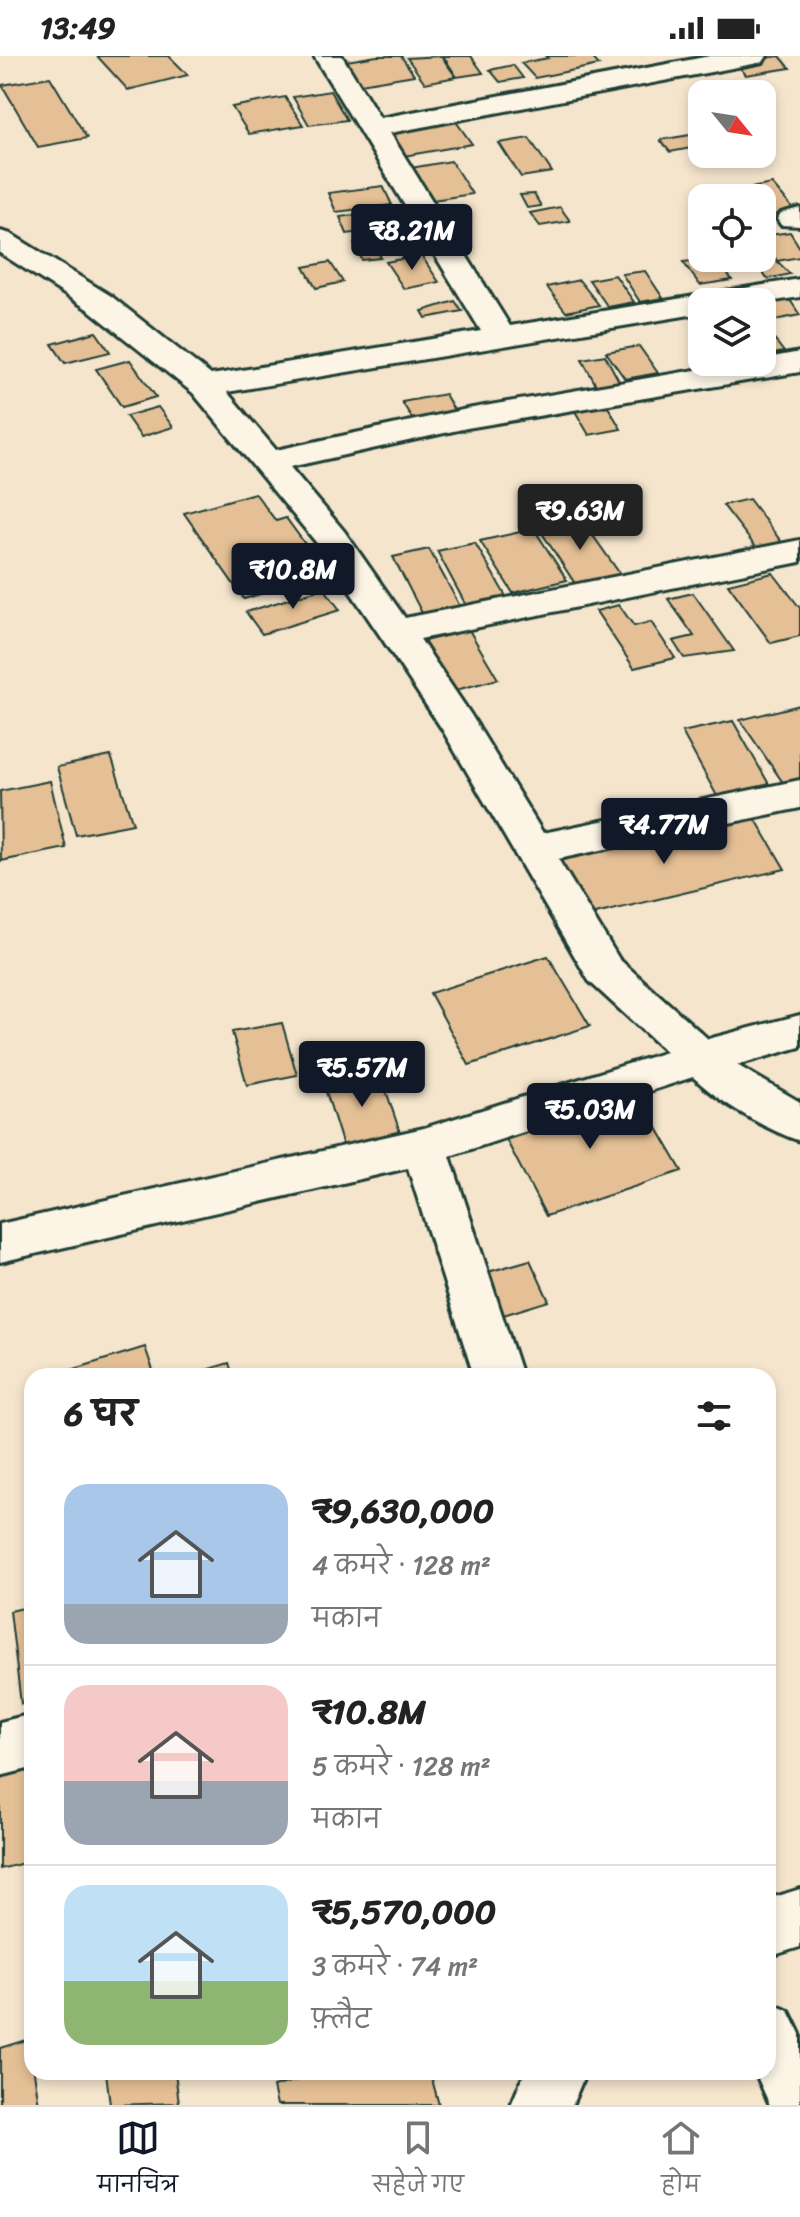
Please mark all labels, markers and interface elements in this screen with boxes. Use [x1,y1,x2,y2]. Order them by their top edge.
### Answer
text: 13:49 [40,1,116,55]
north arrow [688,80,776,168]
map controls [688,80,776,376]
button: locate [688,184,776,272]
pin: ₹8.21M [347,204,477,272]
text: ₹8.21M [369,207,455,253]
button: layers [688,288,776,376]
pin: ₹9.63M [515,484,645,552]
text: ₹9.63M [536,487,624,533]
pin: ₹10.8M [228,543,358,611]
text: ₹10.8M [250,546,336,592]
pin: ₹4.77M [599,798,729,866]
text: ₹4.77M [619,801,709,847]
pin: ₹5.57M [297,1041,427,1109]
text: ₹5.57M [317,1044,407,1090]
pin: ₹5.03M [525,1083,655,1151]
text: ₹5.03M [545,1086,635,1132]
text: 6 घर [64,1384,137,1444]
icon: filters [692,1394,736,1438]
text: ₹9,630,000 [312,1481,494,1541]
icon: home [128,1516,224,1612]
text: 4 कमरे · 128 m² [312,1542,491,1588]
text: मकान [312,1595,381,1641]
text: ₹10.8M [312,1682,426,1742]
icon: home [128,1717,224,1813]
text: 5 कमरे · 128 m² [312,1743,491,1789]
text: मकान [312,1796,381,1842]
text: ₹5,570,000 [312,1882,496,1942]
icon: home [128,1917,224,2013]
text: 3 कमरे · 74 m² [312,1943,478,1989]
text: फ़्लैट [312,1996,371,2042]
tab: मानचित्र [97,2116,178,2209]
tab: सहेजे गए [373,2116,464,2209]
tab: होम [659,2116,703,2209]

